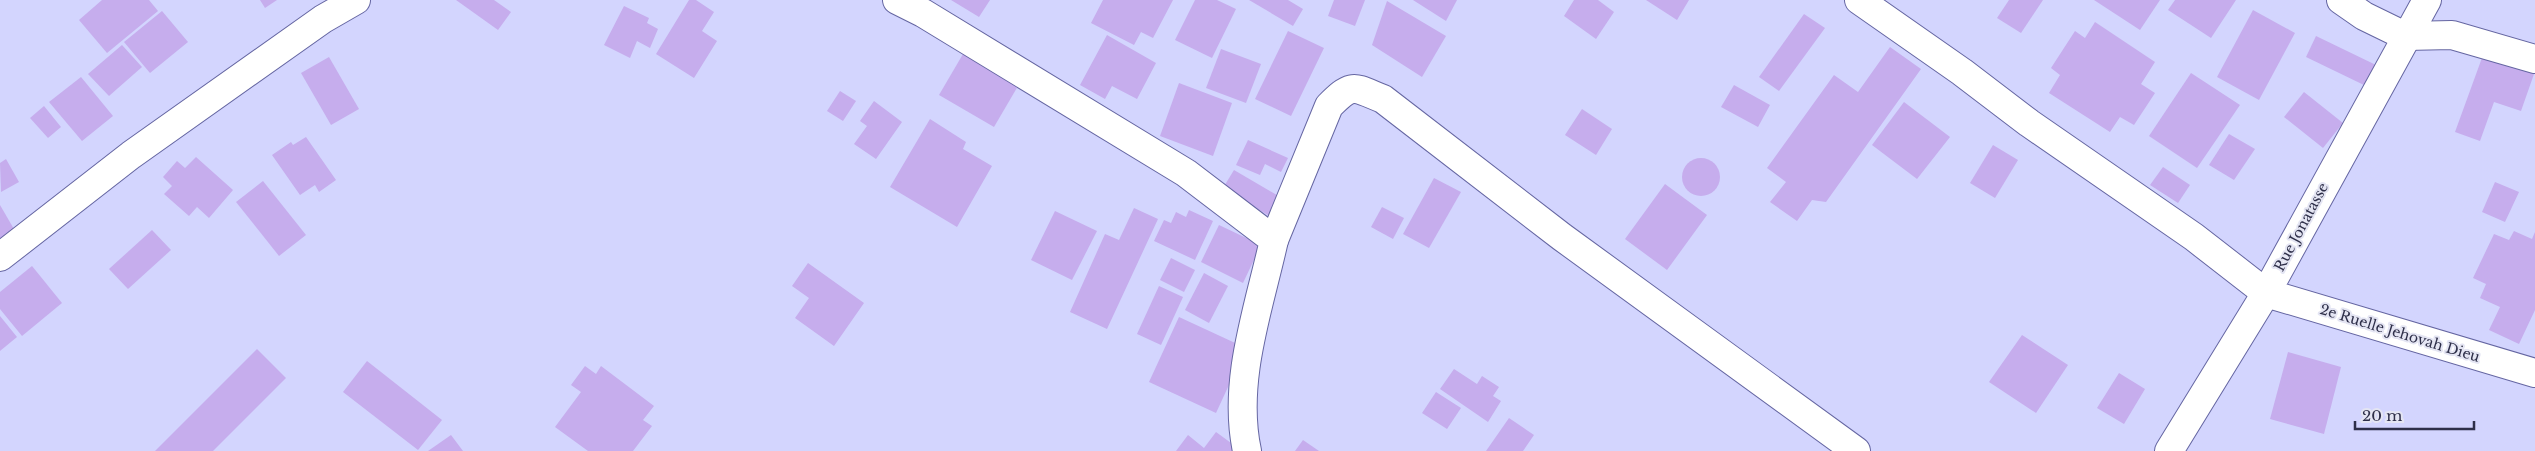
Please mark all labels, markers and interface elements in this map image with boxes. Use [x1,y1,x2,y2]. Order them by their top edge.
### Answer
street label: Rue Jonatasse [2270,180,2332,274]
street label: 2e Ruelle Jehovah Dieu [2318,300,2483,366]
scale bar [2355,398,2474,430]
text: 20 m [2362,406,2402,425]

